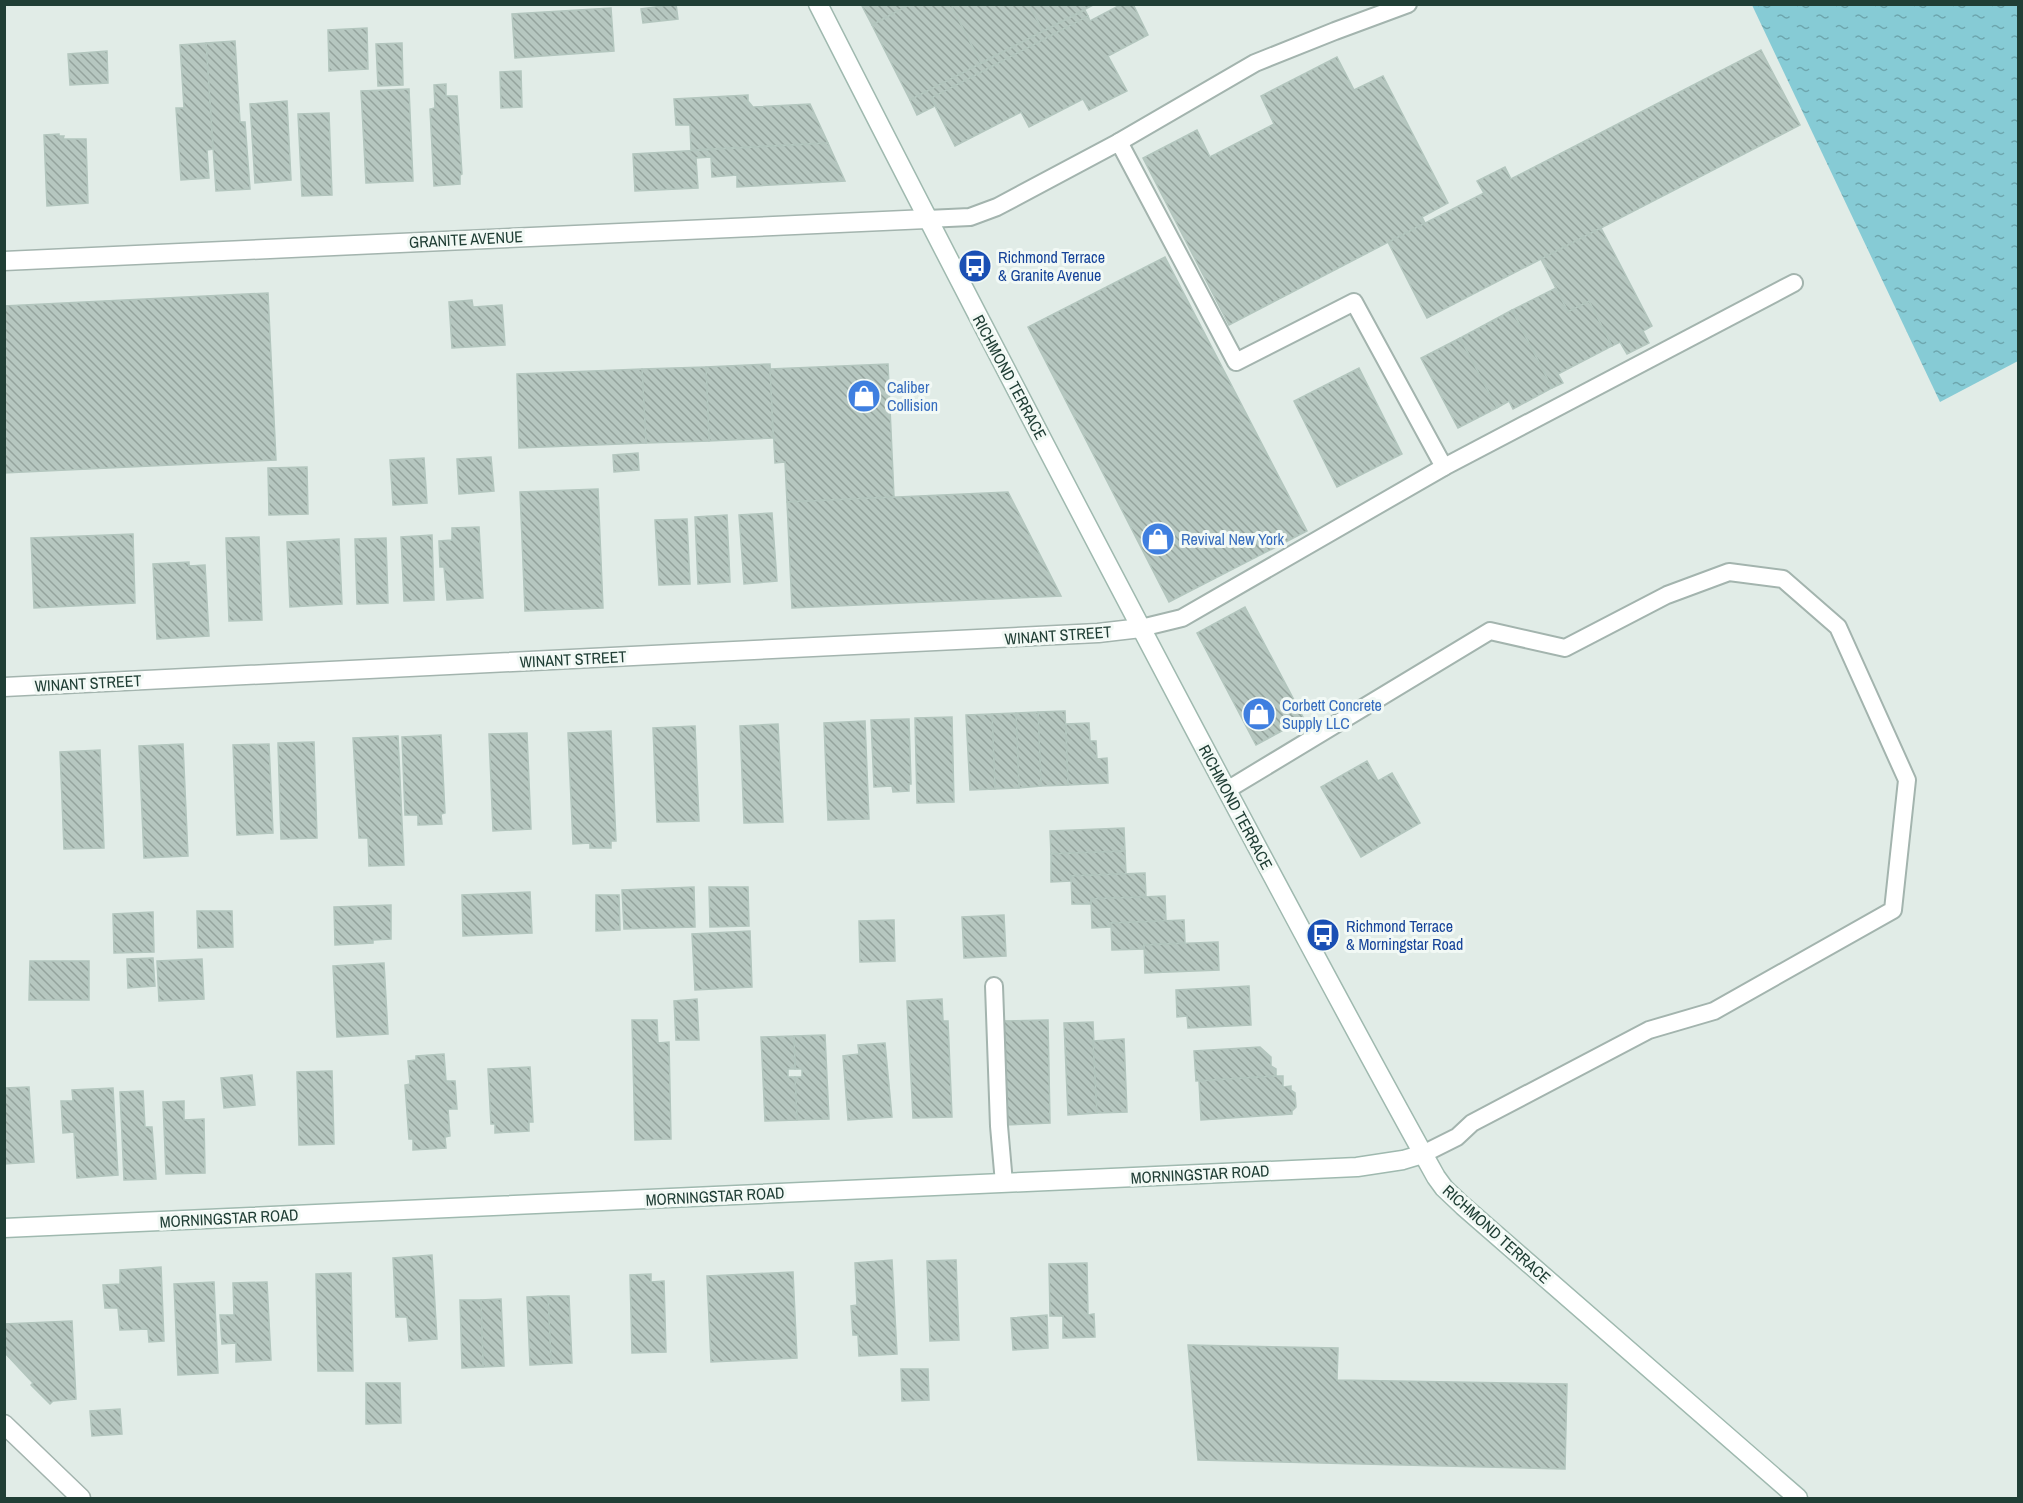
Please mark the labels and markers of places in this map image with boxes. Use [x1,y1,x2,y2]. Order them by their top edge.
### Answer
place label: Richmond Terrace & Granite Avenue [998,246,1105,286]
bus stop icon: Richmond Terrace & Granite Avenue [957,248,993,284]
place label: Caliber Collision [887,376,938,416]
shop icon: Caliber Collision [846,378,882,414]
shop icon: Revival New York [1140,521,1176,557]
place label: Revival New York [1181,528,1284,550]
place label: Corbett Concrete Supply LLC [1282,694,1382,734]
shop icon: Corbett Concrete Supply LLC [1241,696,1277,732]
place label: Richmond Terrace & Morningstar Road [1346,915,1463,955]
bus stop icon: Richmond Terrace & Morningstar Road [1305,917,1341,953]

